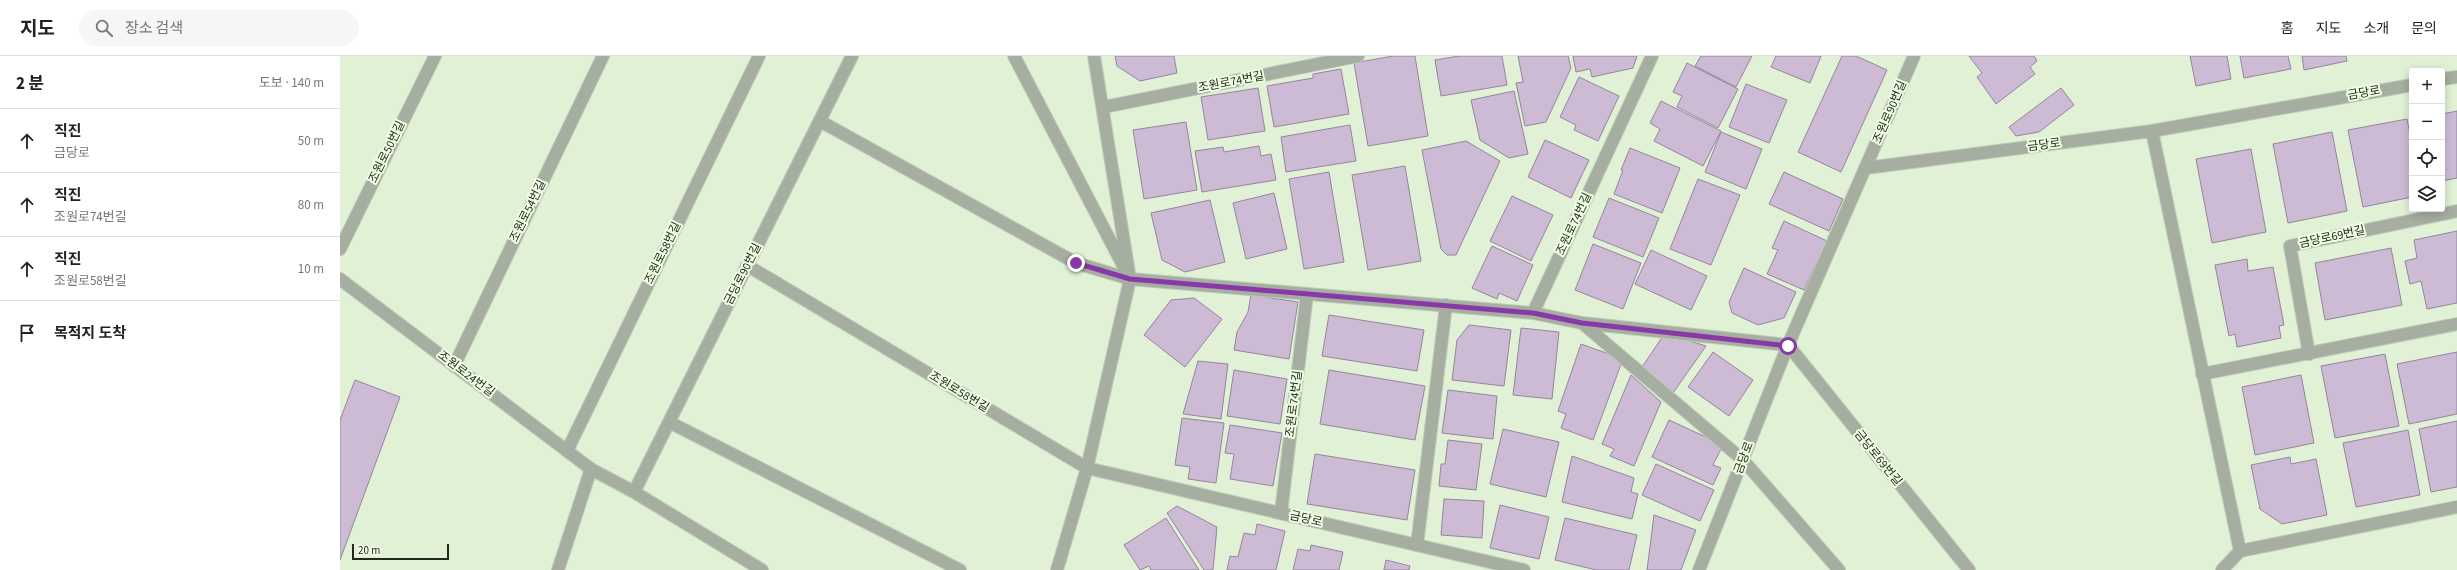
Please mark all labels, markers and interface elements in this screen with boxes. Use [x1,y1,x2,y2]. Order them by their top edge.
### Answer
search box [79,10,359,46]
text: 지도 [20,16,55,43]
icon: search [93,17,115,39]
text: 장소 검색 [125,18,183,39]
text: 홈 [2281,19,2294,39]
text: 지도 [2316,19,2341,39]
text: 소개 [2363,19,2389,39]
text: 문의 [2411,19,2437,39]
street label: 조원로74번길 [1196,67,1266,97]
map controls [2409,68,2445,212]
button: + [2409,68,2445,104]
text: 2 분 [16,72,44,96]
text: 도보 · 140 m [259,74,324,92]
street label: 조원로90번길 [1869,78,1911,146]
street label: 금당로 [2346,82,2382,104]
button: − [2409,104,2445,140]
street label: 조원로50번길 [365,118,409,186]
text: 직진 [54,121,82,142]
icon: ahead [16,130,38,152]
text: 50 m [298,132,324,150]
street label: 금당로 [2027,135,2061,155]
button: locate [2409,140,2445,176]
text: 금당로 [54,144,90,162]
button: layers [2409,176,2445,212]
street label: 조원로54번길 [506,177,550,245]
text: 직진 [54,185,82,206]
street label: 조원로74번길 [1552,190,1596,258]
icon: ahead [16,194,38,216]
text: 80 m [298,196,324,214]
text: 조원로74번길 [54,208,127,226]
street label: 조원로58번길 [641,219,685,287]
street label: 금당로69번길 [2297,222,2367,252]
street label: 금당로90번길 [720,240,766,308]
text: 직진 [54,249,82,270]
route end [1067,254,1085,272]
icon: ahead [16,258,38,280]
text: 10 m [298,260,324,278]
text: 조원로58번길 [54,272,127,290]
icon: arrive [16,322,38,344]
text: 목적지 도착 [54,323,126,344]
route start [1779,337,1797,355]
street label: 조원로24번길 [434,347,498,401]
street label: 조원로58번길 [926,367,992,417]
street label: 조원로74번길 [1281,370,1307,438]
street label: 금당로69번길 [1850,427,1906,489]
street label: 금당로 [1730,439,1758,477]
street label: 금당로 [1288,507,1324,531]
scale bar [352,542,449,561]
text: 20 m [358,543,380,558]

